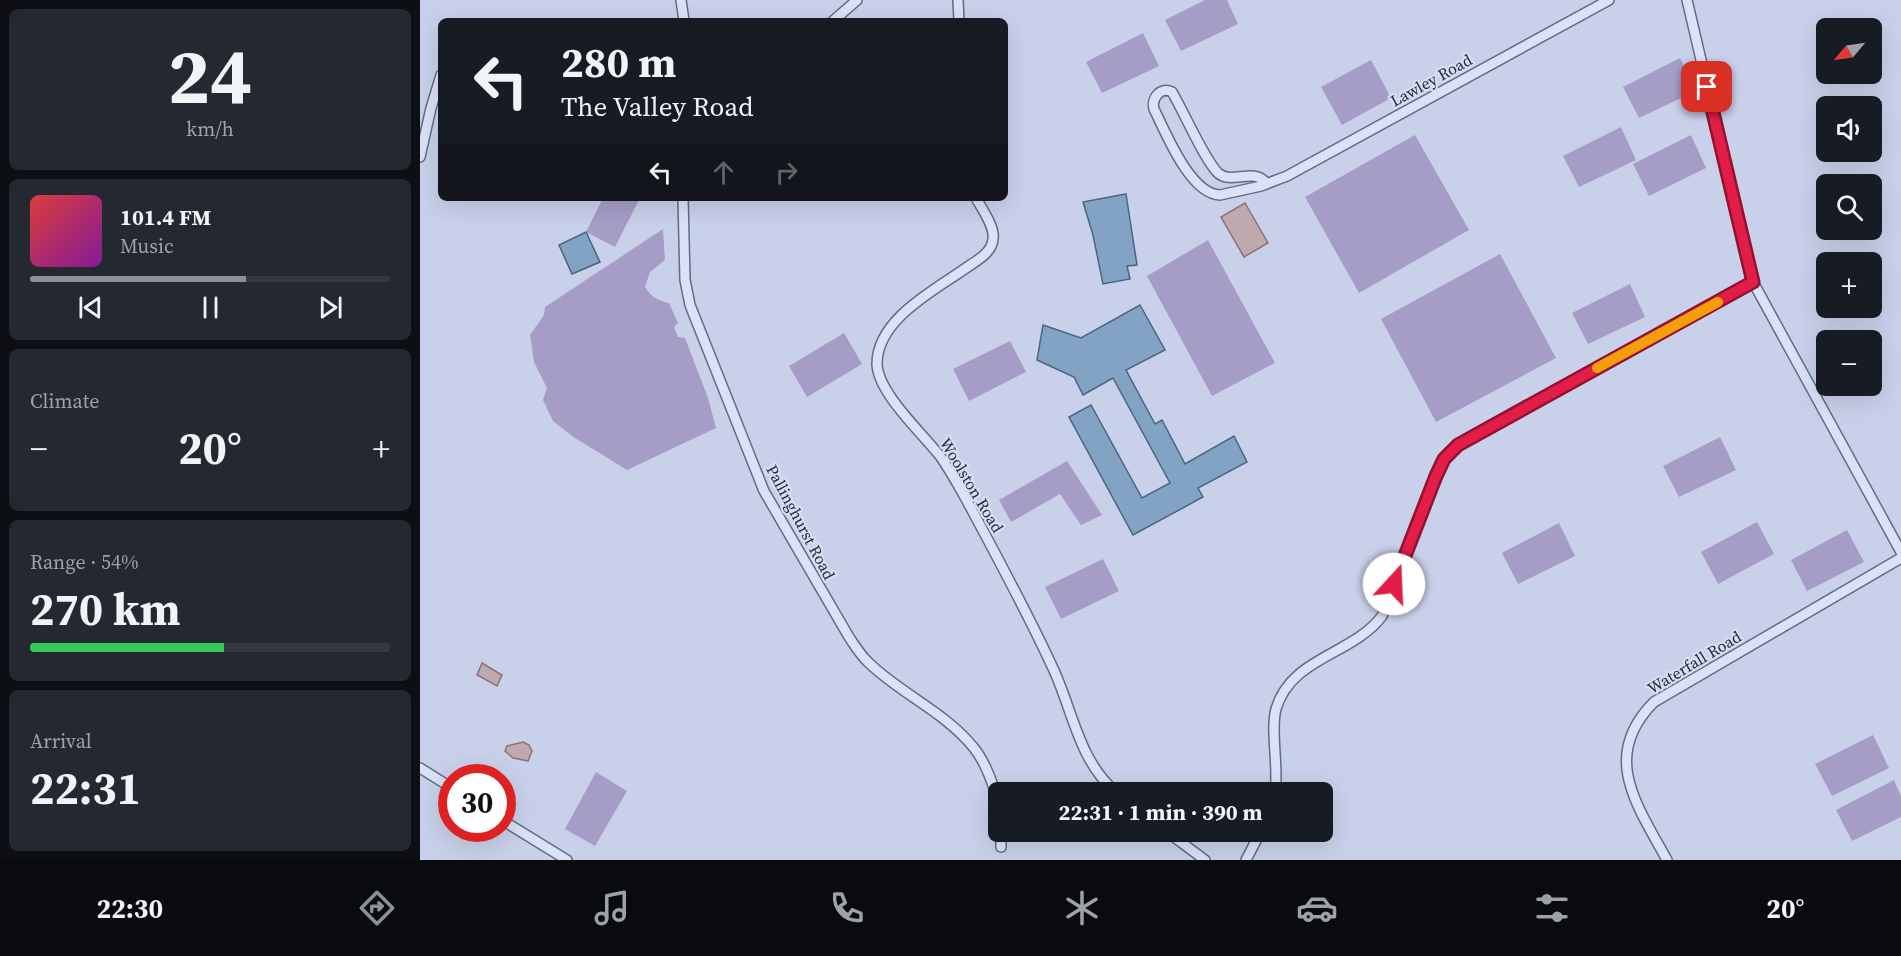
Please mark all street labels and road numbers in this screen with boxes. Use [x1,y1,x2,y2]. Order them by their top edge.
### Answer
street label: Lawley Road [1386,49,1476,111]
street label: Woolston Road [935,433,1009,537]
street label: Pallinghurst Road [761,461,841,583]
street label: Waterfall Road [1643,625,1745,699]

